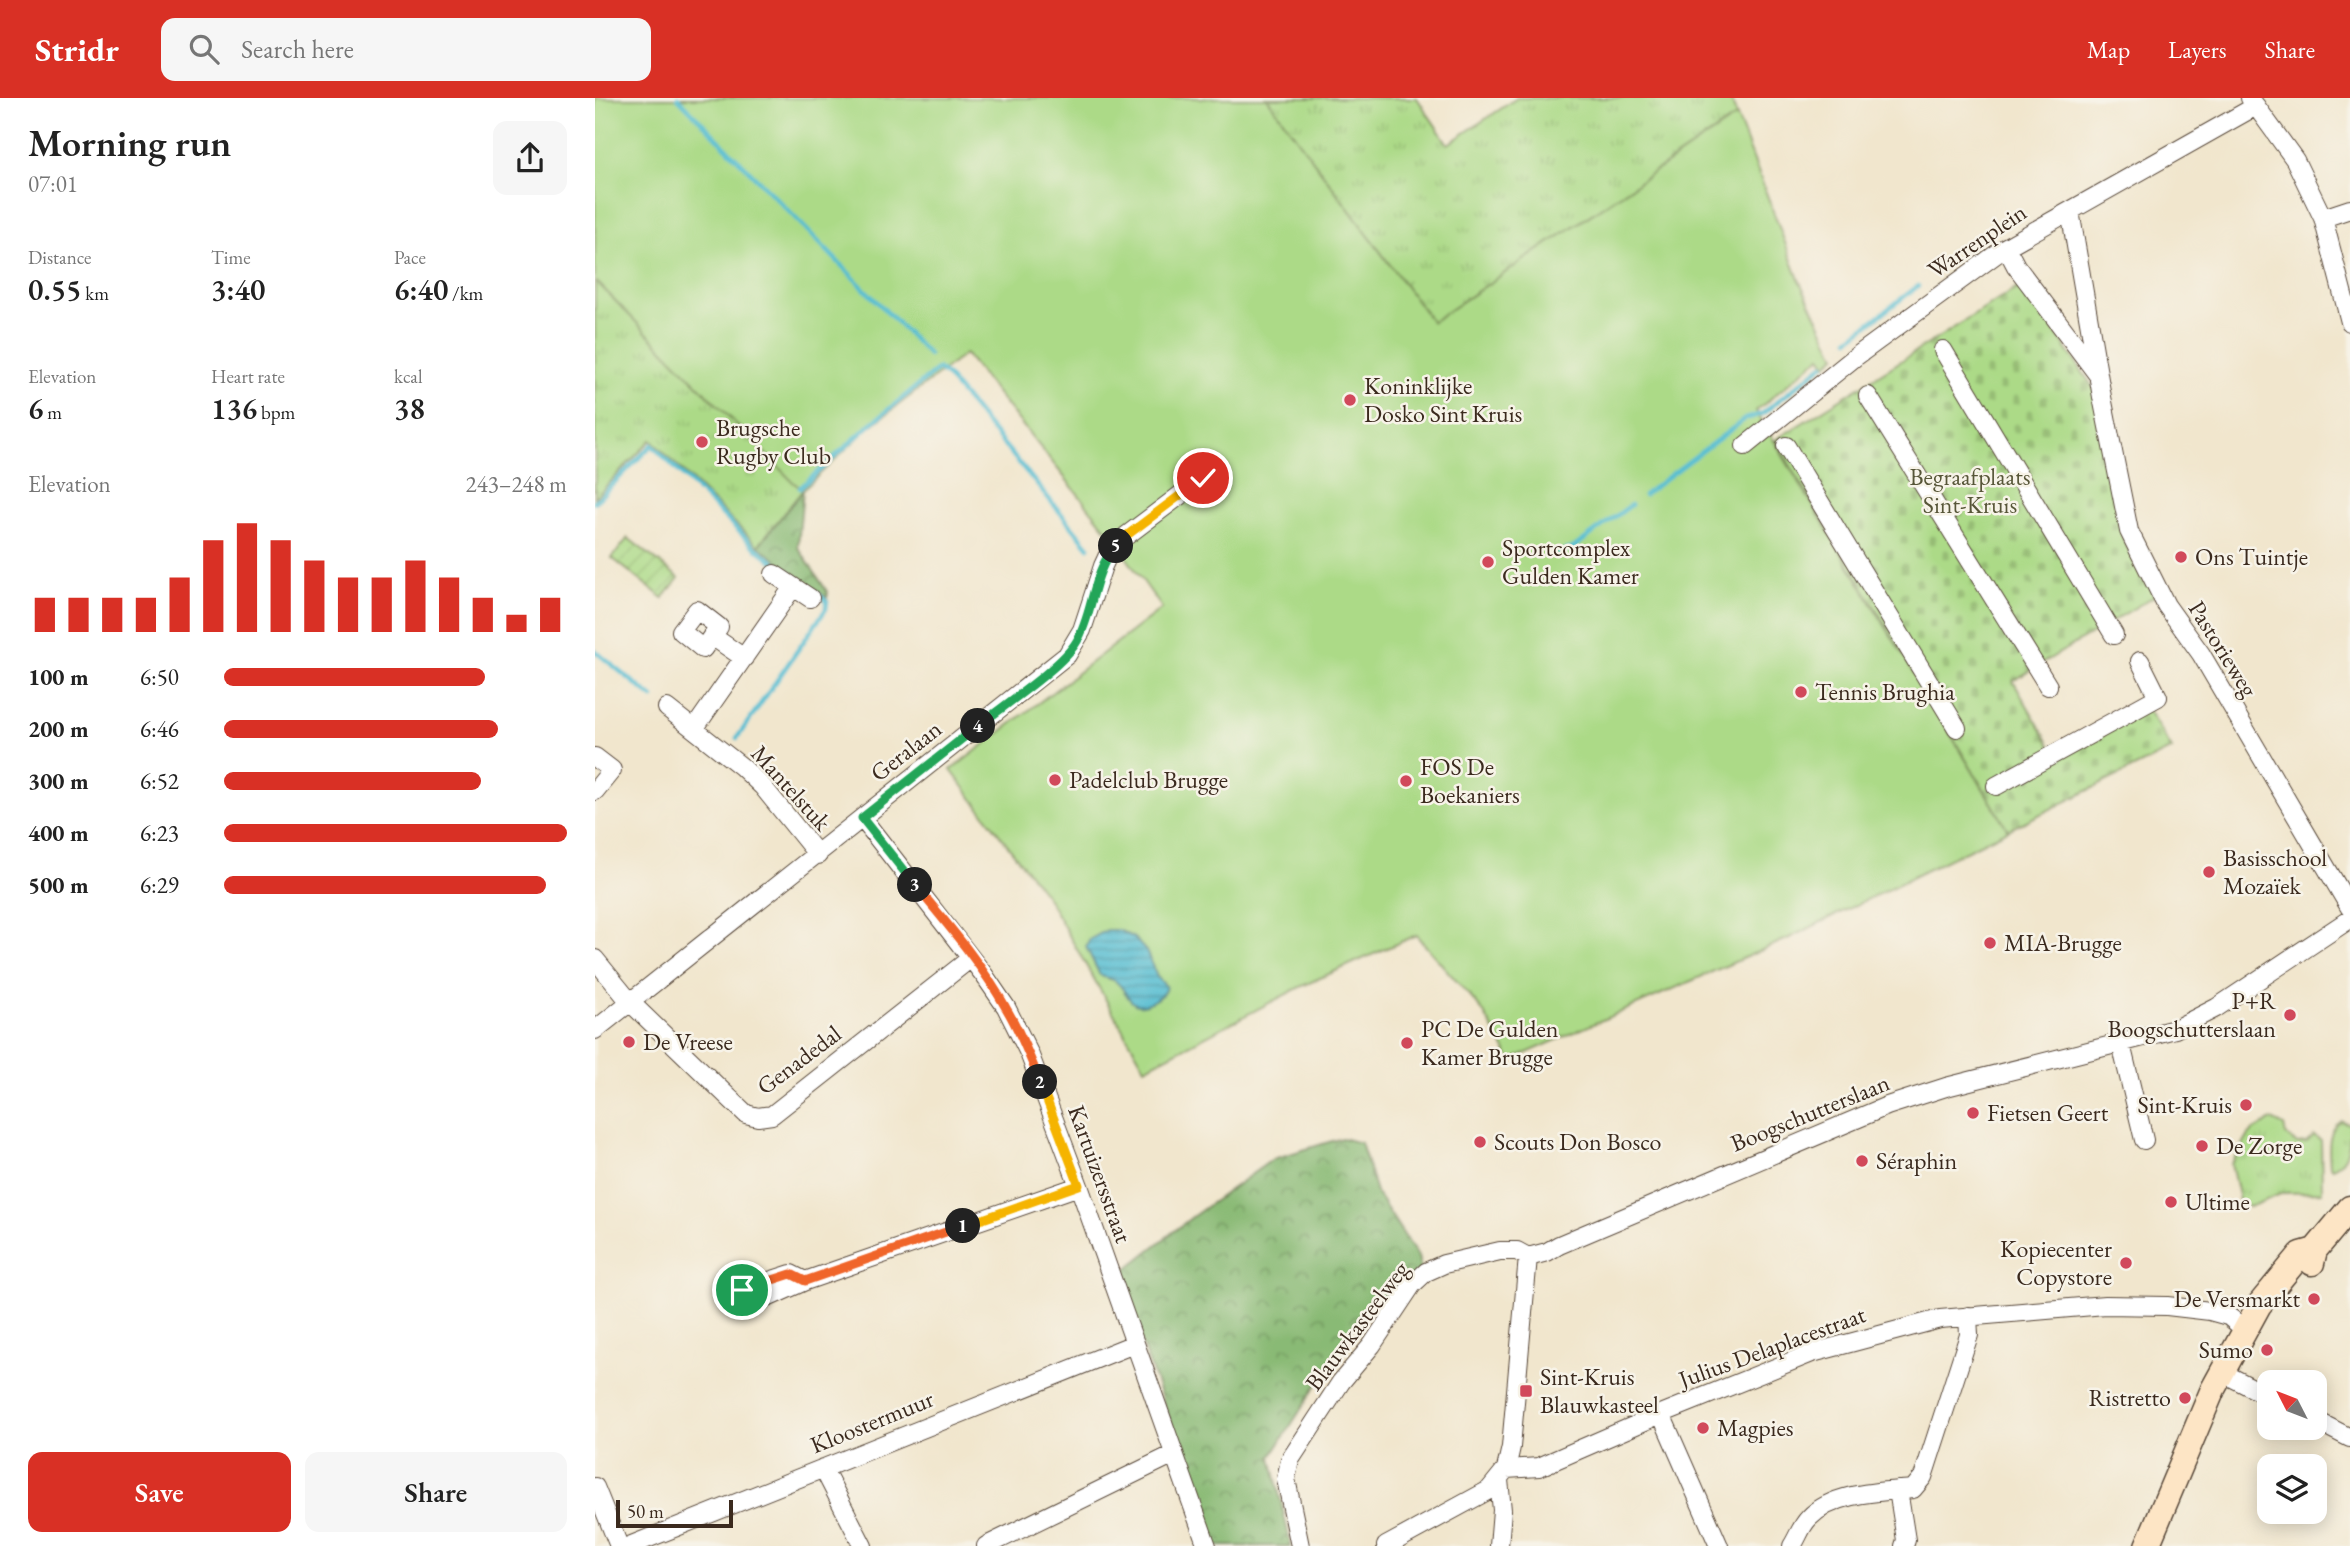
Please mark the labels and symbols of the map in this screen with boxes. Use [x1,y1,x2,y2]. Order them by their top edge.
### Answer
street label: Warrenplein [1921,196,2032,285]
place label: Koninklijke Dosko Sint Kruis [1364,370,1522,429]
marker: Koninklijke Dosko Sint Kruis [1342,392,1358,408]
place label: Brugsche Rugby Club [716,412,831,471]
marker: Brugsche Rugby Club [694,434,710,450]
pin [1173,448,1233,508]
park label: Begraafplaats Sint-Kruis [1910,461,2030,520]
pin: 5 [1099,528,1133,564]
place label: Sportcomplex Gulden Kamer [1502,532,1639,591]
place label: Ons Tuintje [2195,541,2308,572]
marker: Ons Tuintje [2173,549,2189,565]
marker: Sportcomplex Gulden Kamer [1480,554,1496,570]
street label: Pastorieweg [2182,595,2265,703]
place label: Tennis Brughia [1815,676,1955,707]
marker: Tennis Brughia [1793,684,1809,700]
pin: 4 [961,708,995,744]
street label: Geralaan [864,713,948,788]
street label: Mantelstuk [745,738,839,838]
place label: FOS De Boekaniers [1420,751,1520,810]
place label: Padelclub Brugge [1069,764,1228,795]
marker: Padelclub Brugge [1047,772,1063,788]
marker: FOS De Boekaniers [1398,773,1414,789]
place label: Basisschool Mozaïek [2223,842,2327,901]
marker: Basisschool Mozaïek [2201,864,2217,880]
pin: 3 [897,868,933,902]
place label: MIA-Brugge [2004,927,2122,958]
marker: MIA-Brugge [1982,935,1998,951]
place label: P+R Boogschutterslaan [2107,985,2277,1044]
marker: P+R Boogschutterslaan [2282,1007,2298,1023]
place label: PC De Gulden Kamer Brugge [1421,1013,1559,1072]
street label: Genadedal [750,1018,847,1101]
place label: De Vreese [643,1026,733,1057]
marker: De Vreese [621,1034,637,1050]
marker: PC De Gulden Kamer Brugge [1399,1035,1415,1051]
pin: 2 [1023,1065,1057,1100]
street label: Boogschutterslaan [1726,1066,1894,1158]
place label: Sint-Kruis [2138,1089,2232,1120]
place label: Fietsen Geert [1987,1097,2109,1128]
marker: Sint-Kruis [2238,1097,2254,1113]
street label: Kartuizersstraat [1061,1101,1140,1247]
marker: Fietsen Geert [1965,1105,1981,1121]
place label: Scouts Don Bosco [1494,1126,1662,1157]
place label: De Zorge [2216,1130,2302,1161]
marker: Scouts Don Bosco [1472,1134,1488,1150]
marker: De Zorge [2194,1138,2210,1154]
place label: Séraphin [1876,1145,1957,1176]
marker: Séraphin [1854,1153,1870,1169]
place label: Ultime [2185,1186,2250,1217]
marker: Ultime [2163,1194,2179,1210]
pin: 1 [945,1208,981,1244]
place label: Kopiecenter Copystore [2000,1233,2112,1292]
street label: Blauwkasteelweg [1298,1254,1416,1397]
marker: Kopiecenter Copystore [2118,1255,2134,1271]
pin [712,1260,772,1320]
place label: De Versmarkt [2174,1283,2300,1314]
marker: De Versmarkt [2306,1291,2322,1307]
street label: Julius Delaplacestraat [1672,1298,1870,1395]
place label: Sumo [2199,1334,2253,1365]
marker: Sumo [2259,1342,2275,1358]
place label: Sint-Kruis Blauwkasteel [1540,1361,1659,1420]
north arrow [2257,1370,2327,1440]
place label: Ristretto [2088,1382,2171,1413]
street label: Kloostermuur [806,1383,938,1460]
marker: Sint-Kruis Blauwkasteel [1518,1383,1534,1399]
marker: Ristretto [2177,1390,2193,1406]
place label: Magpies [1717,1412,1794,1443]
marker: Magpies [1695,1420,1711,1436]
scale bar [616,1497,733,1529]

